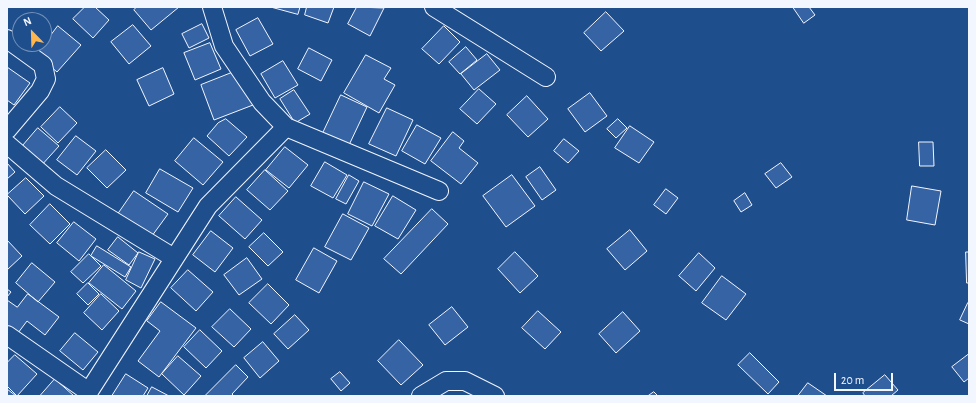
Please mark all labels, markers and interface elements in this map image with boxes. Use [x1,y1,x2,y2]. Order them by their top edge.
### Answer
north arrow [12,12,52,52]
text: N [22,15,33,28]
scale bar [836,365,895,391]
text: 20 m [841,374,864,386]

